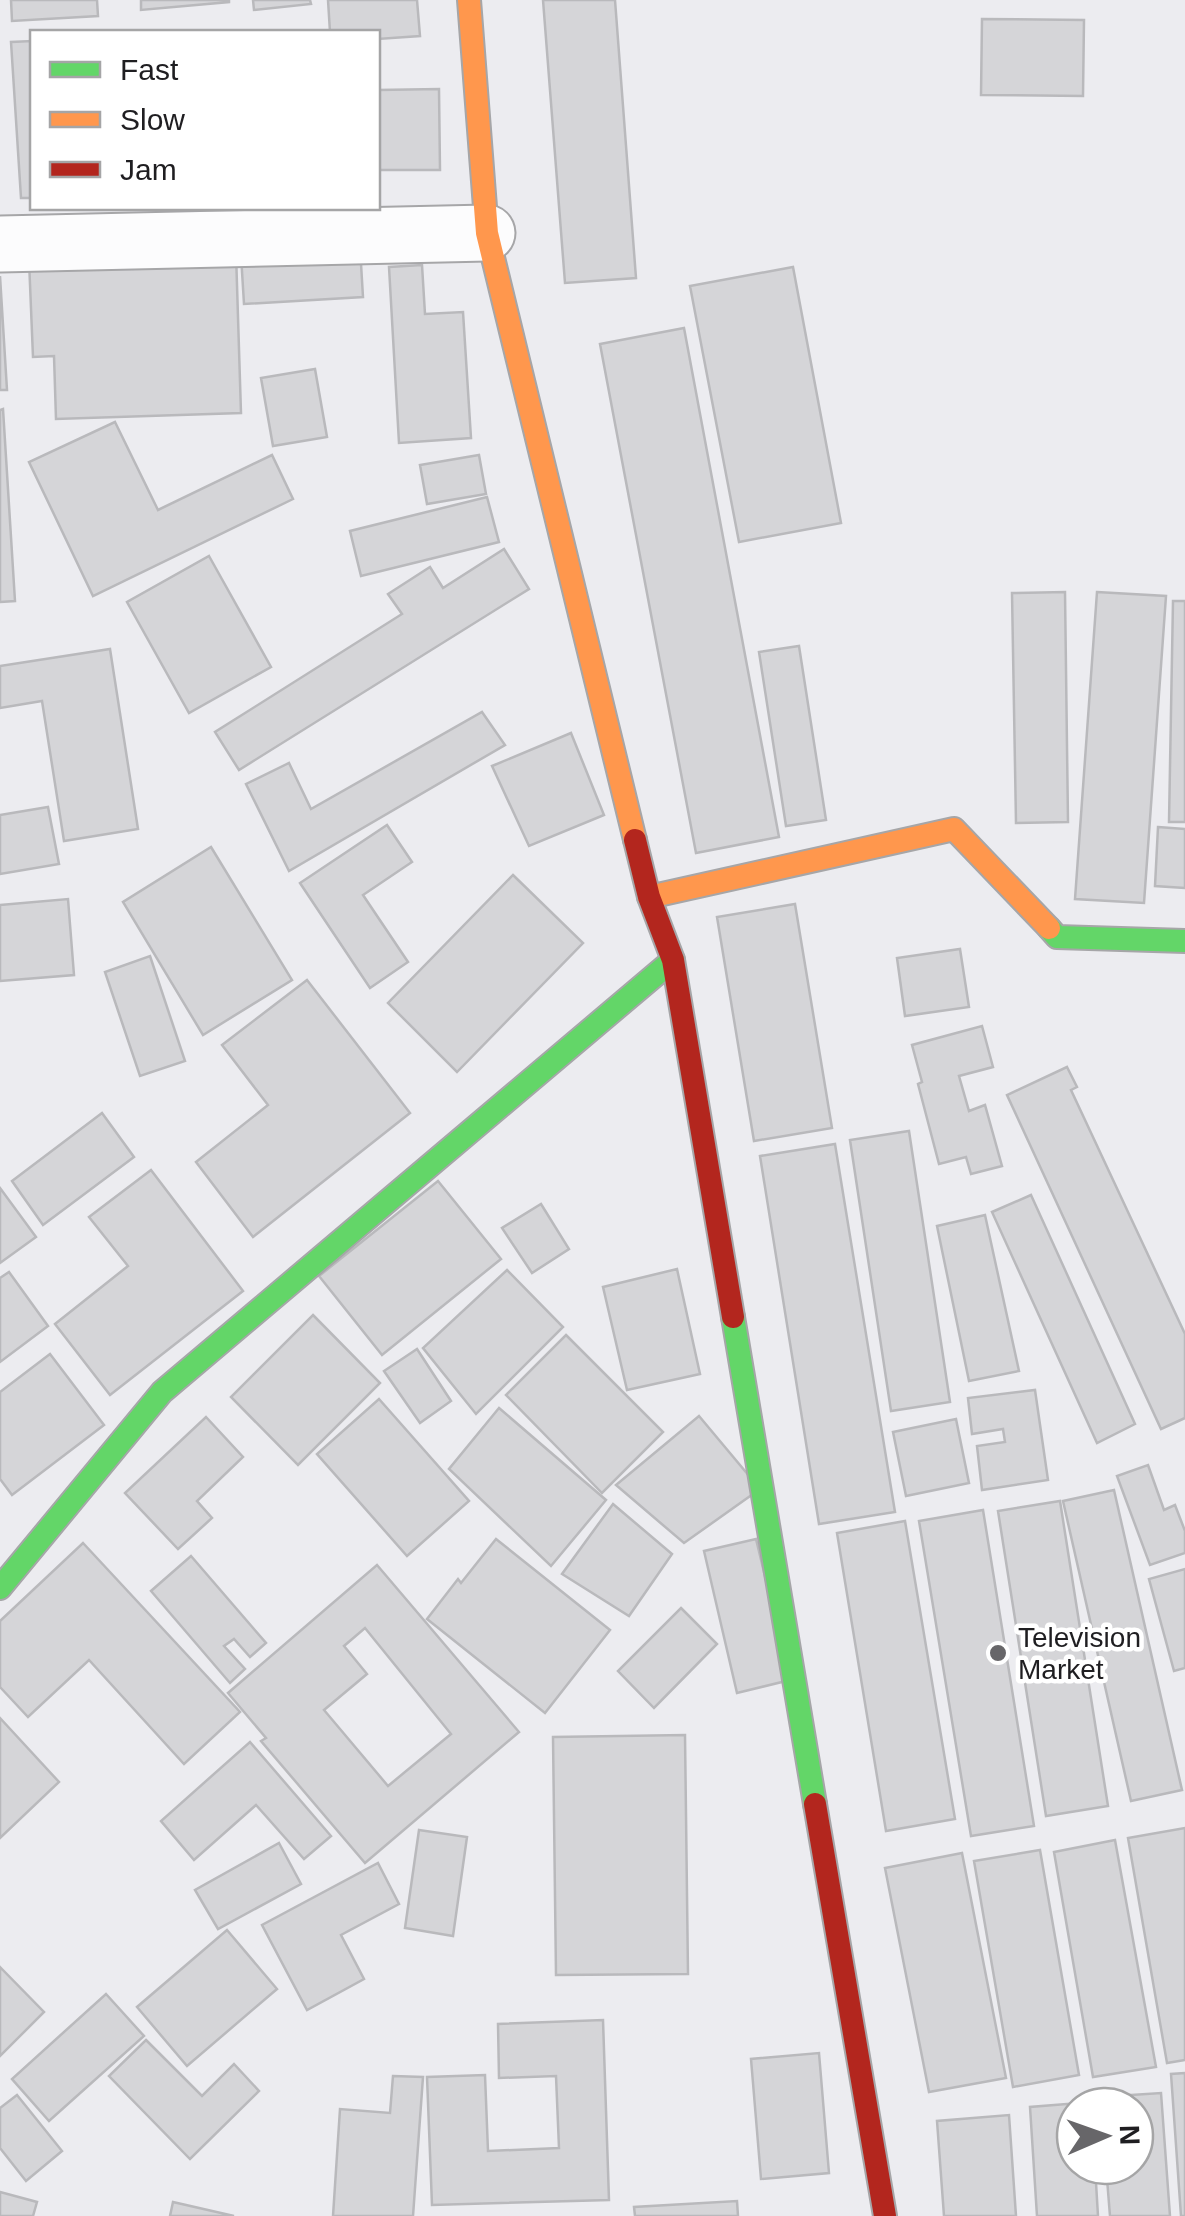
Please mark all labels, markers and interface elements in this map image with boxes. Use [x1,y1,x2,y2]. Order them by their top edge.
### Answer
legend [30,30,380,210]
text: Fast [120,53,179,86]
text: Slow [120,103,185,136]
text: Jam [120,153,177,186]
place label: Television Market [1018,1622,1141,1685]
marker: Television Market [987,1642,1009,1664]
north arrow [1055,2086,1155,2186]
text: N [1114,2124,1145,2146]

